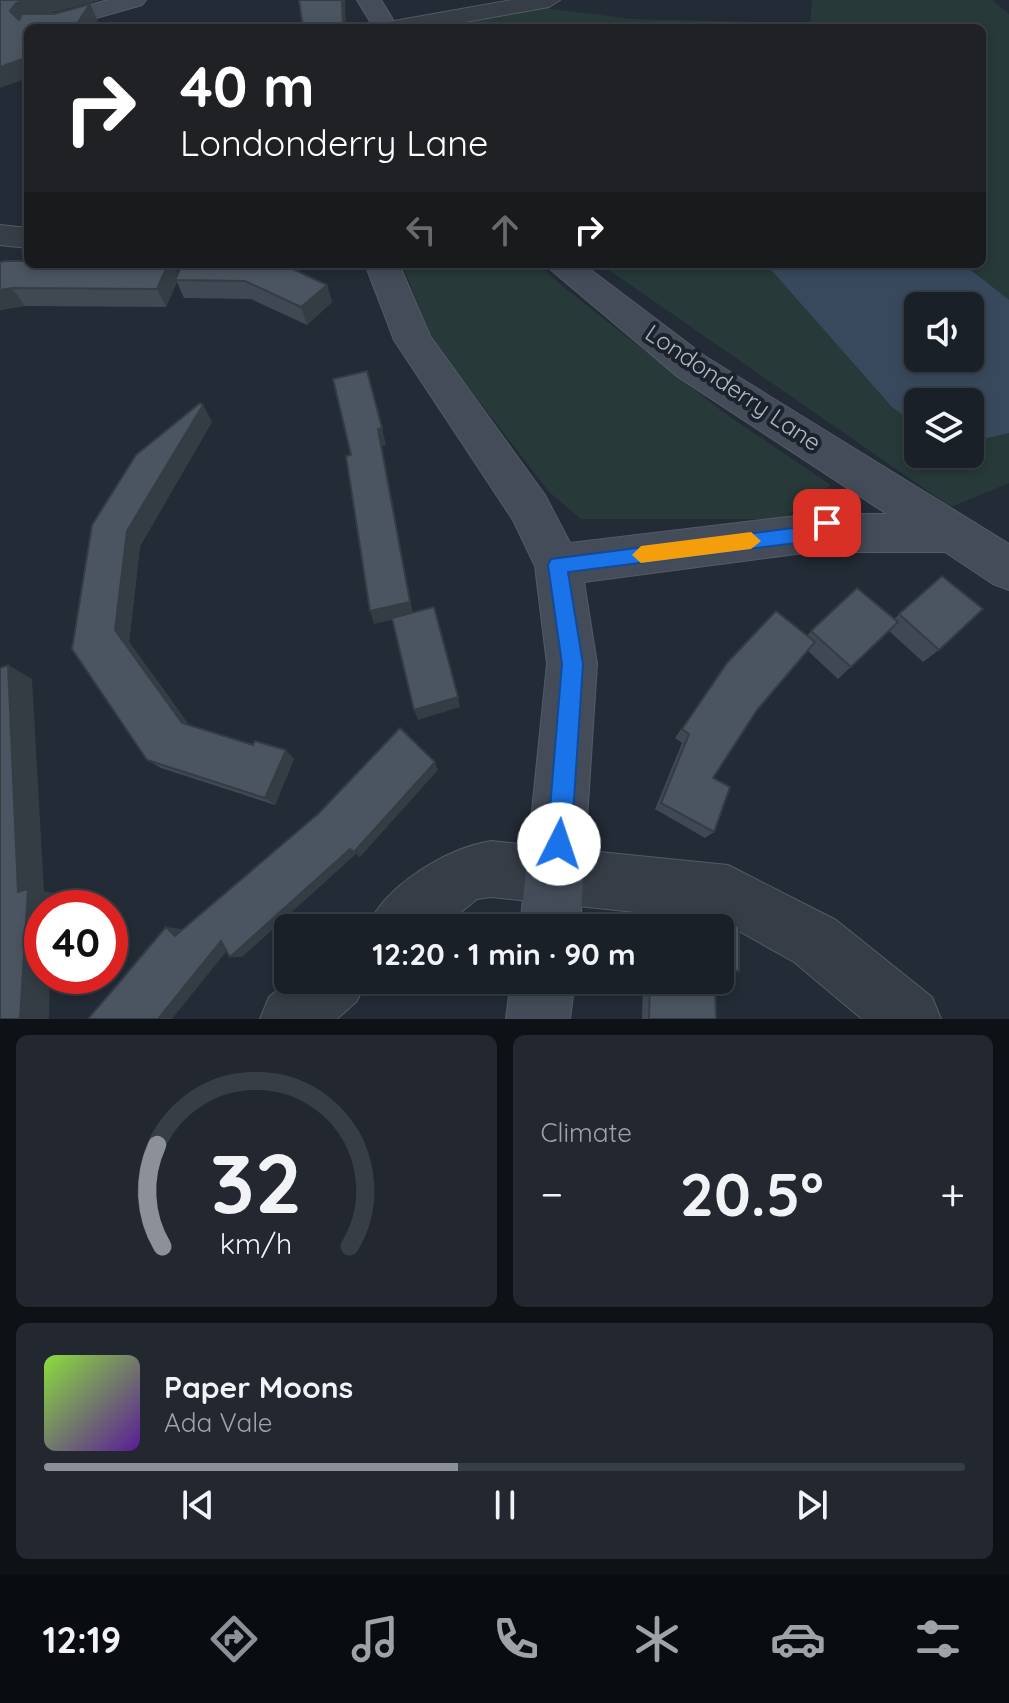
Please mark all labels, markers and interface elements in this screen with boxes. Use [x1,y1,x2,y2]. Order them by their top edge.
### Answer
text: 40 m [180,51,315,121]
icon: right [48,56,152,160]
text: Londonderry Lane [180,120,488,165]
icon: left [399,208,443,252]
icon: ahead [483,208,527,252]
icon: right [567,208,611,252]
map controls [904,292,984,468]
button: sound [904,292,984,372]
street label: Londonderry Lane [640,317,827,457]
button: layers [904,388,984,468]
pin [793,489,861,557]
icon: arrive [805,501,849,545]
position arrow [517,802,601,886]
speed limit sign: 40 [24,890,128,994]
text: 12:20 · 1 min · 90 m [372,935,636,973]
text: Climate [541,1116,632,1149]
text: 32 [210,1130,302,1234]
text: 20.5° [680,1156,824,1231]
text: − [541,1166,563,1221]
text: + [940,1166,965,1221]
text: km/h [220,1225,293,1261]
text: Paper Moons [164,1368,353,1406]
text: Ada Vale [164,1406,273,1439]
icon: previous [176,1483,220,1527]
icon: pause [483,1483,527,1527]
icon: next [790,1483,834,1527]
icon: directions [206,1611,262,1667]
icon: music [347,1611,403,1667]
icon: phone [488,1611,544,1667]
icon: climate [629,1611,685,1667]
icon: car [770,1611,826,1667]
icon: filters [910,1611,966,1667]
text: 12:19 [42,1617,121,1662]

